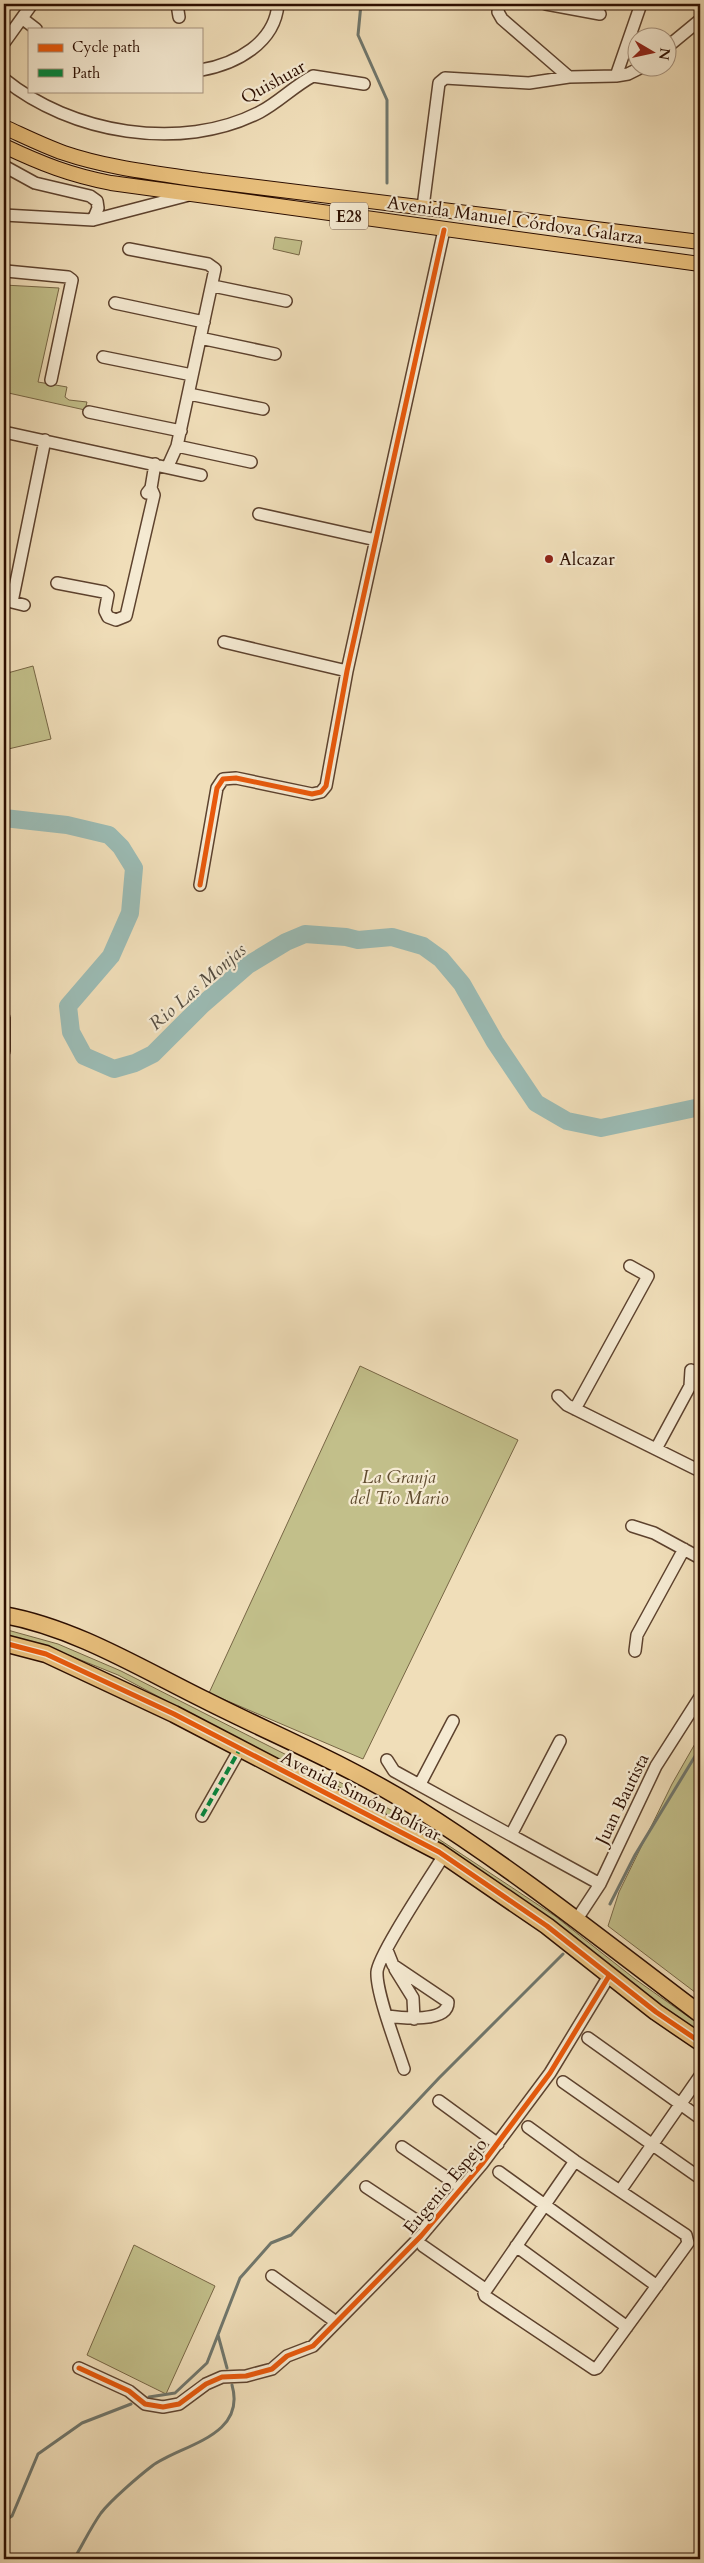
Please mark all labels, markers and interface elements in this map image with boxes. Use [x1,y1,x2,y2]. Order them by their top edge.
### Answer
legend [28,28,202,92]
north arrow [626,28,676,78]
text: Cycle path [72,37,141,57]
text: N [654,46,675,61]
street label: Quishuar [236,54,311,110]
text: Path [72,63,101,83]
street label: Avenida Manuel Córdova Galarza [386,190,645,251]
road number: E28 [330,202,368,230]
place label: Alcazar [559,547,615,572]
marker: Alcazar [543,553,555,565]
water label: Rio Las Monjas [143,937,252,1036]
park label: La Granja del Tío Mario [349,1465,449,1511]
street label: Avenida Simón Bolívar [276,1745,446,1848]
street label: Juan Bautista [588,1749,655,1852]
street label: Eugenio Espejo [398,2133,493,2240]

